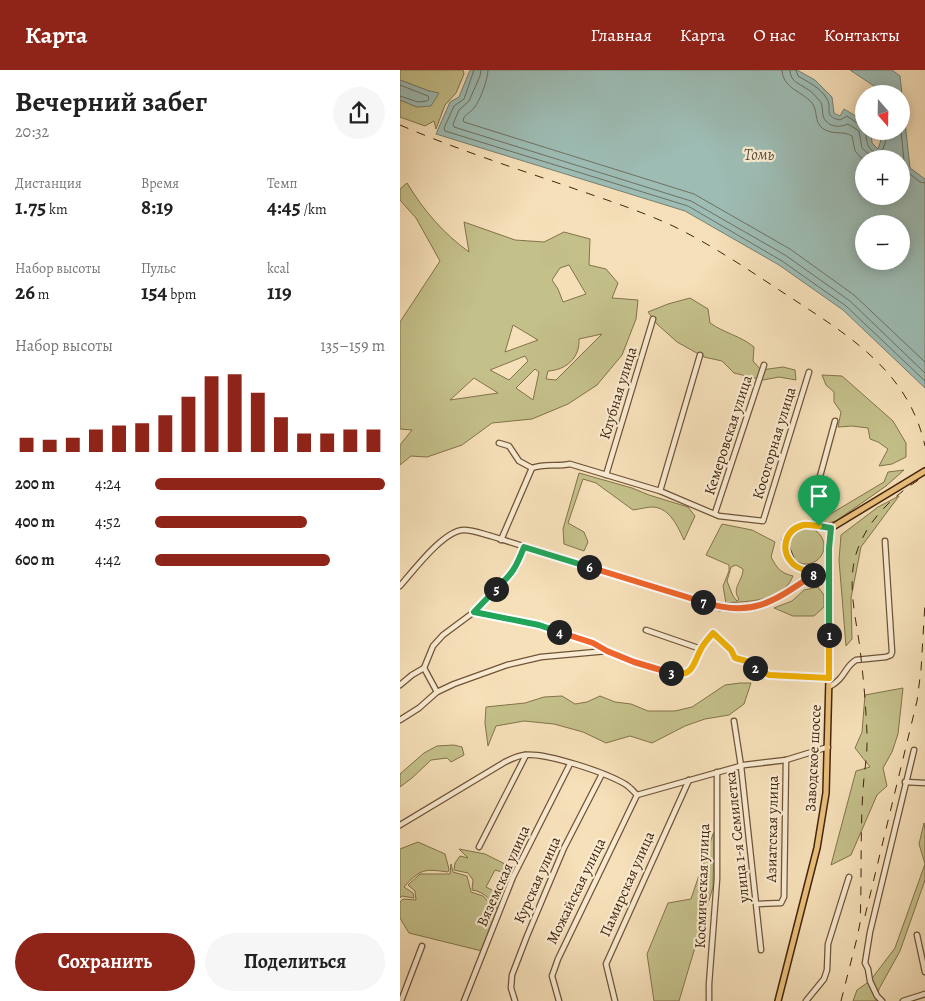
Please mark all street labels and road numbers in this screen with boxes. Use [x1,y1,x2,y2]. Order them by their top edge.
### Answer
street label: Клубная улица [594,344,642,442]
street label: Кемеровская улица [699,372,757,497]
street label: Косогорная улица [747,384,801,502]
street label: Заводское шоссе [800,704,826,812]
street label: улица 1-я Семилетка [720,770,754,905]
street label: Азиатская улица [761,775,783,884]
street label: Вяземская улица [472,822,534,930]
street label: Космическая улица [690,823,714,949]
street label: Памирская улица [595,828,659,940]
street label: Курская улица [509,833,565,927]
street label: Можайская улица [542,835,610,947]

